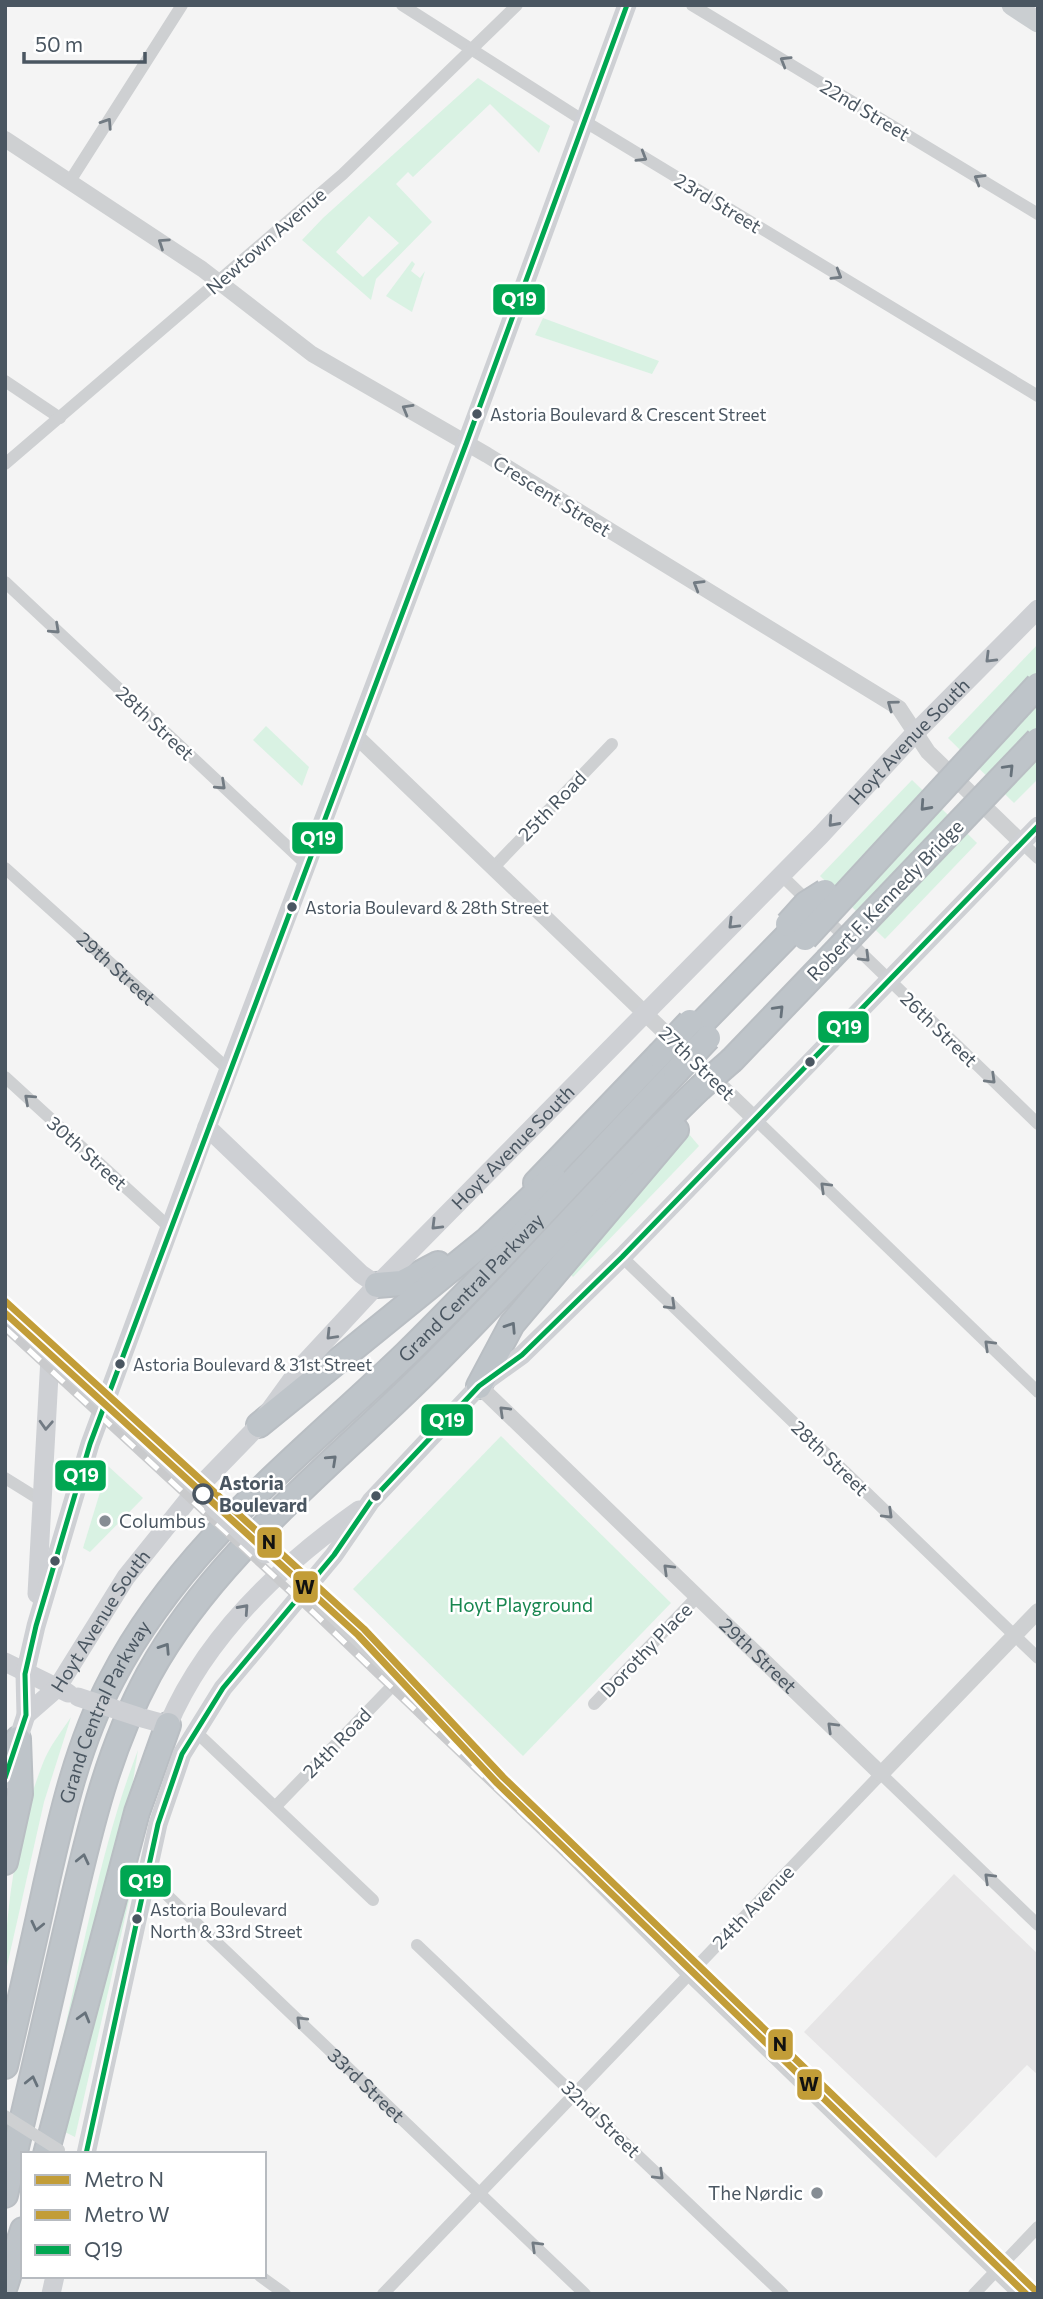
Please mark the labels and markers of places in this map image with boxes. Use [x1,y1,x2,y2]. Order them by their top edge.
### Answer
place label: Astoria Boulevard & Crescent Street [490,404,766,425]
marker: Astoria Boulevard & Crescent Street [470,407,484,421]
place label: Astoria Boulevard & 28th Street [305,897,549,918]
marker: Astoria Boulevard & 28th Street [285,900,299,914]
unlabelled marker [803,1055,817,1069]
place label: Astoria Boulevard & 31st Street [133,1354,372,1375]
marker: Astoria Boulevard & 31st Street [113,1357,127,1371]
place label: Astoria Boulevard [219,1471,307,1516]
marker: Astoria Boulevard [193,1484,213,1504]
unlabelled marker [369,1489,383,1503]
place label: Columbus [119,1509,206,1532]
marker: Columbus [97,1513,113,1529]
unlabelled marker [48,1554,62,1568]
place label: Astoria Boulevard North & 33rd Street [150,1899,302,1942]
marker: Astoria Boulevard North & 33rd Street [130,1912,144,1926]
place label: The Nørdic [708,2181,803,2204]
marker: The Nørdic [809,2185,825,2201]

